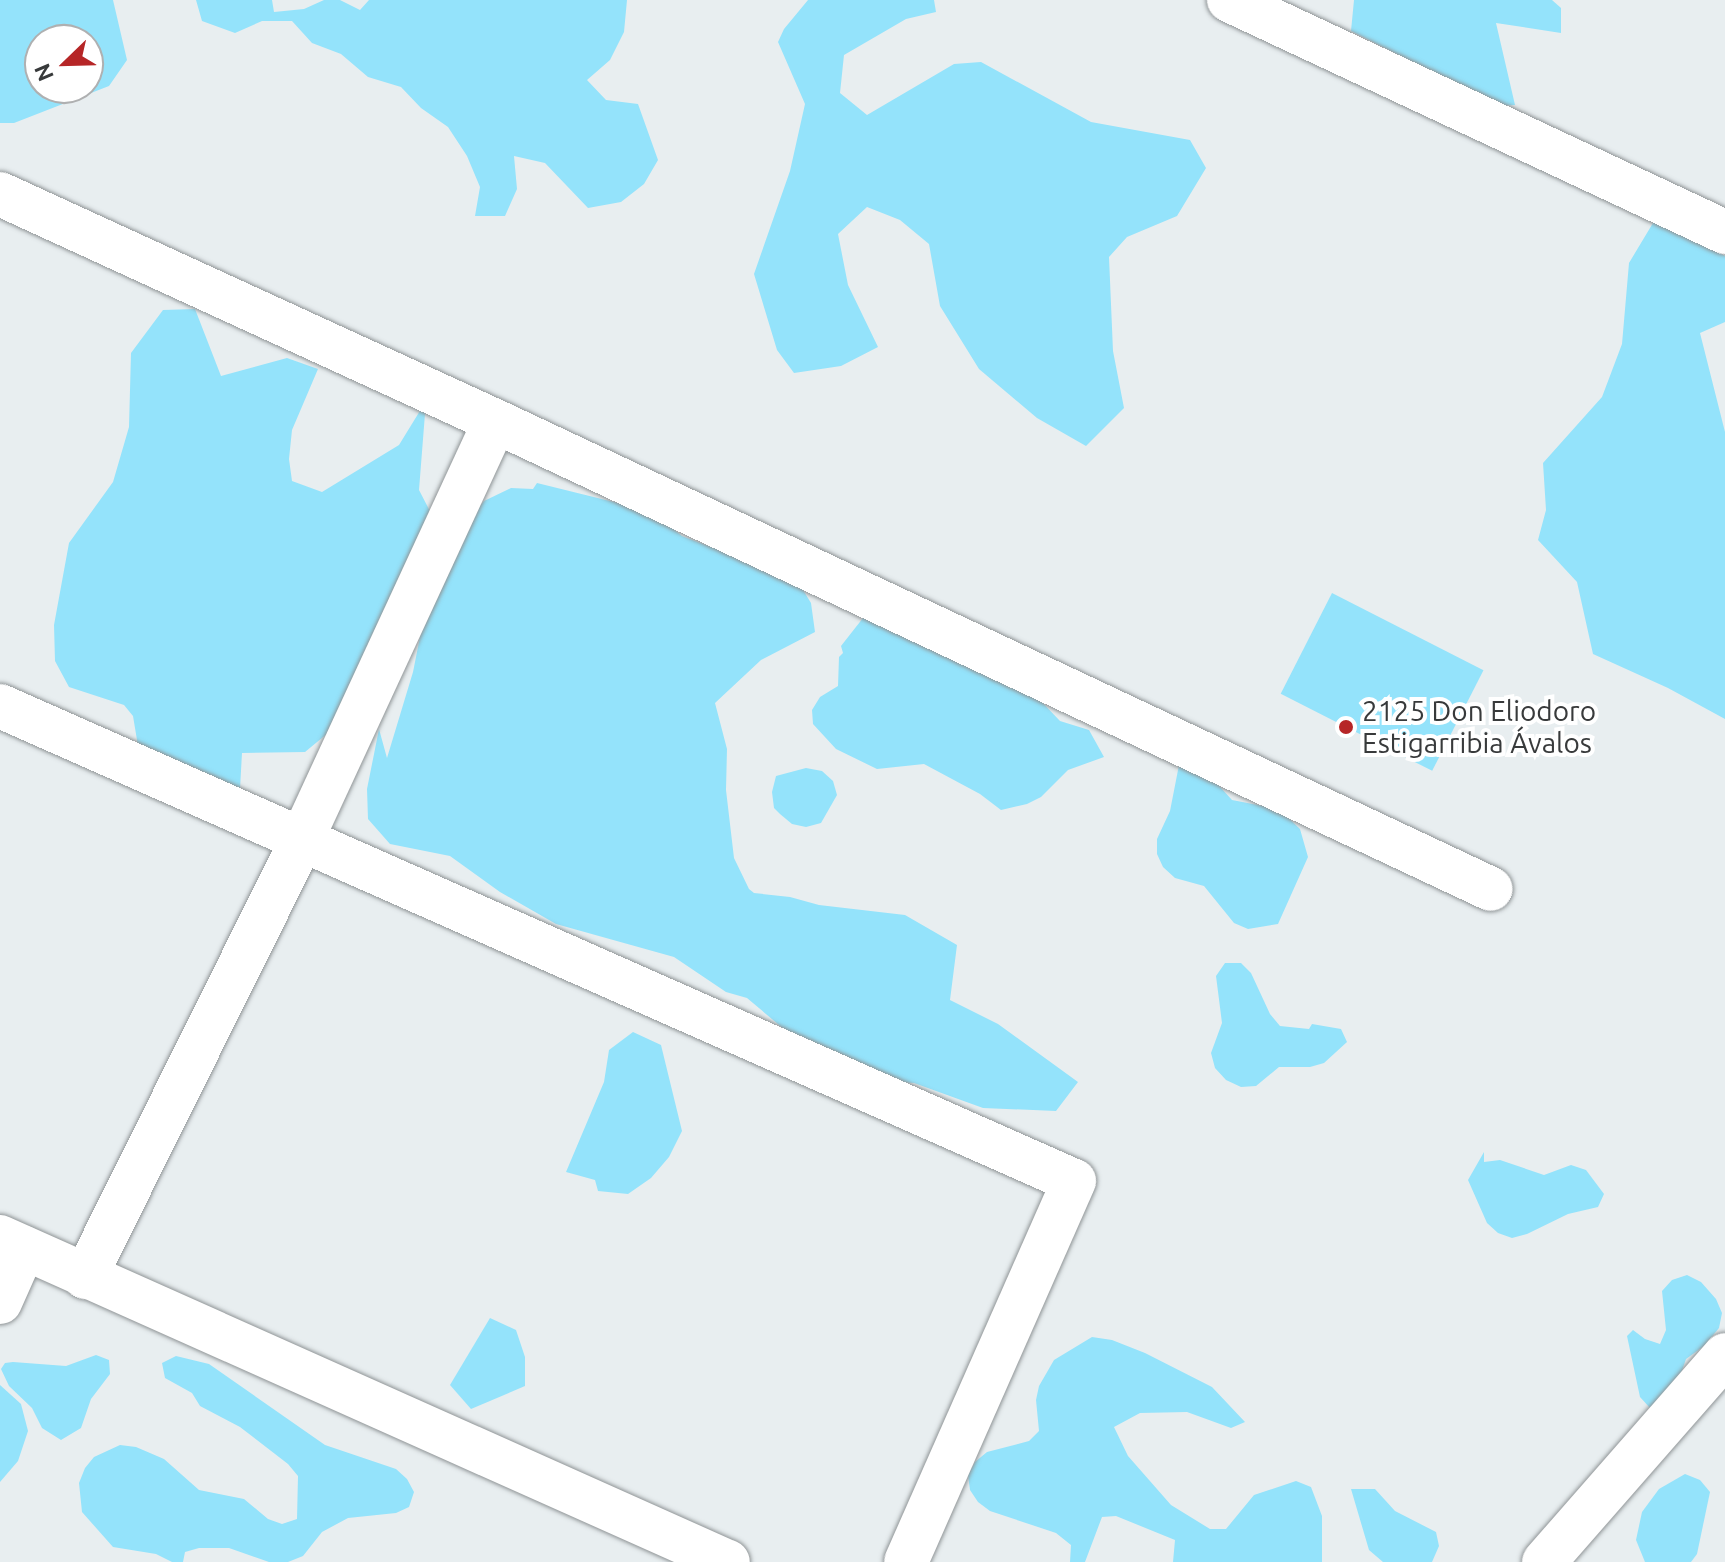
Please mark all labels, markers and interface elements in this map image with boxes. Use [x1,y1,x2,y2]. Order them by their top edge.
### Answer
north arrow [24,24,104,104]
text: N [29,60,58,85]
place label: 2125 Don Eliodoro Estigarribia Ávalos [1362,694,1596,760]
marker: 2125 Don Eliodoro Estigarribia Ávalos [1337,718,1355,736]

